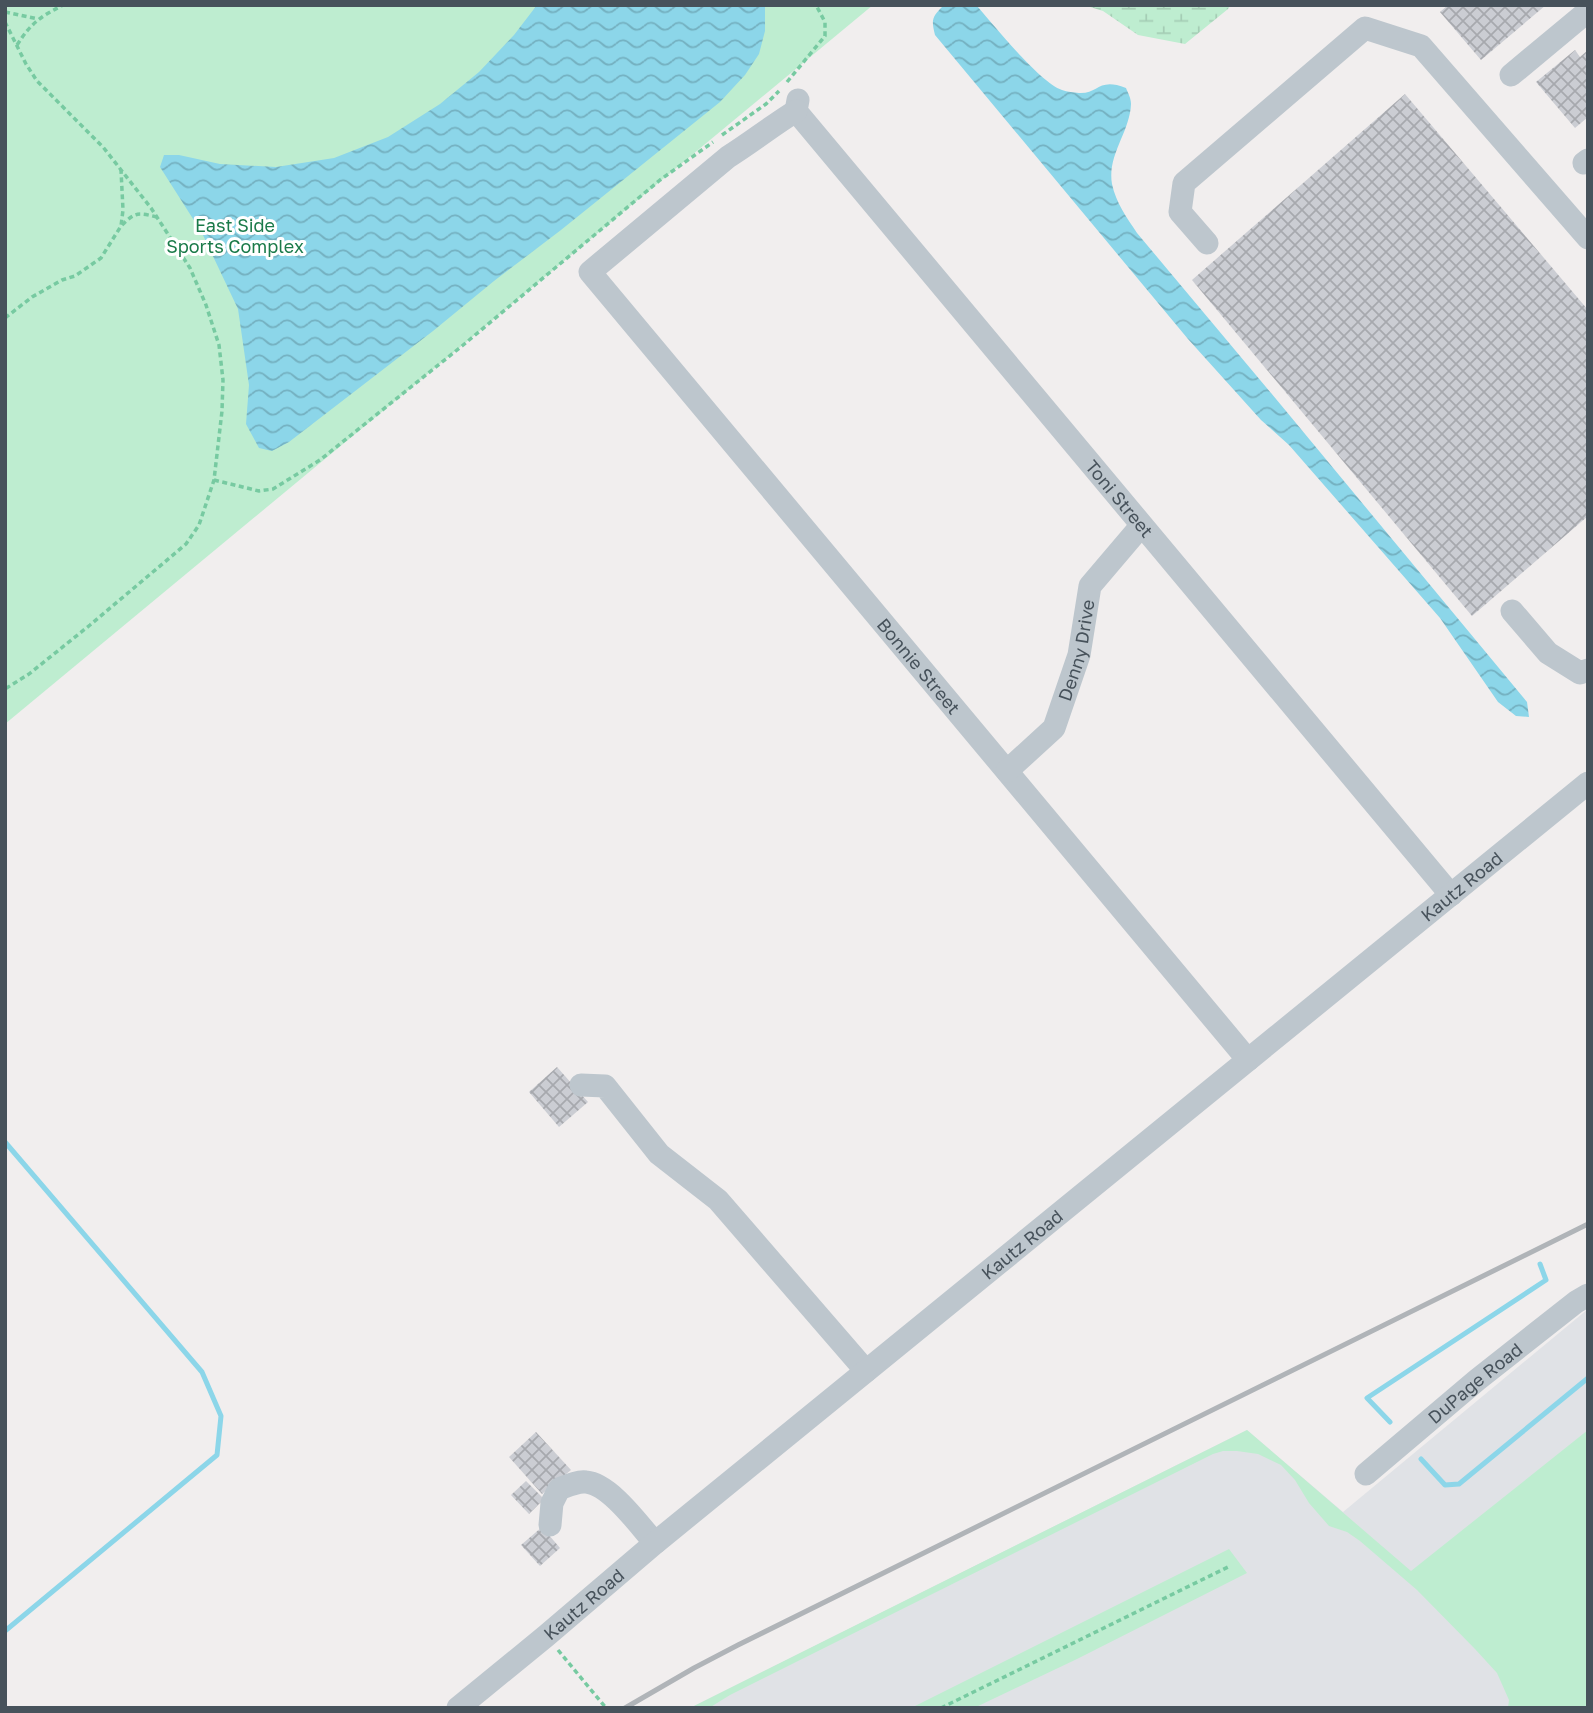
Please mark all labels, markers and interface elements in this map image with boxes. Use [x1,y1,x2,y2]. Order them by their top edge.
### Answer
park label: East Side Sports Complex [166,214,304,257]
street label: Toni Street [1081,455,1158,542]
street label: Denny Drive [1053,598,1099,704]
street label: Bonnie Street [873,614,965,718]
street label: Kautz Road [1416,846,1507,926]
street label: Kautz Road [977,1205,1067,1284]
street label: DuPage Road [1423,1338,1526,1428]
street label: Kautz Road [539,1564,628,1644]

